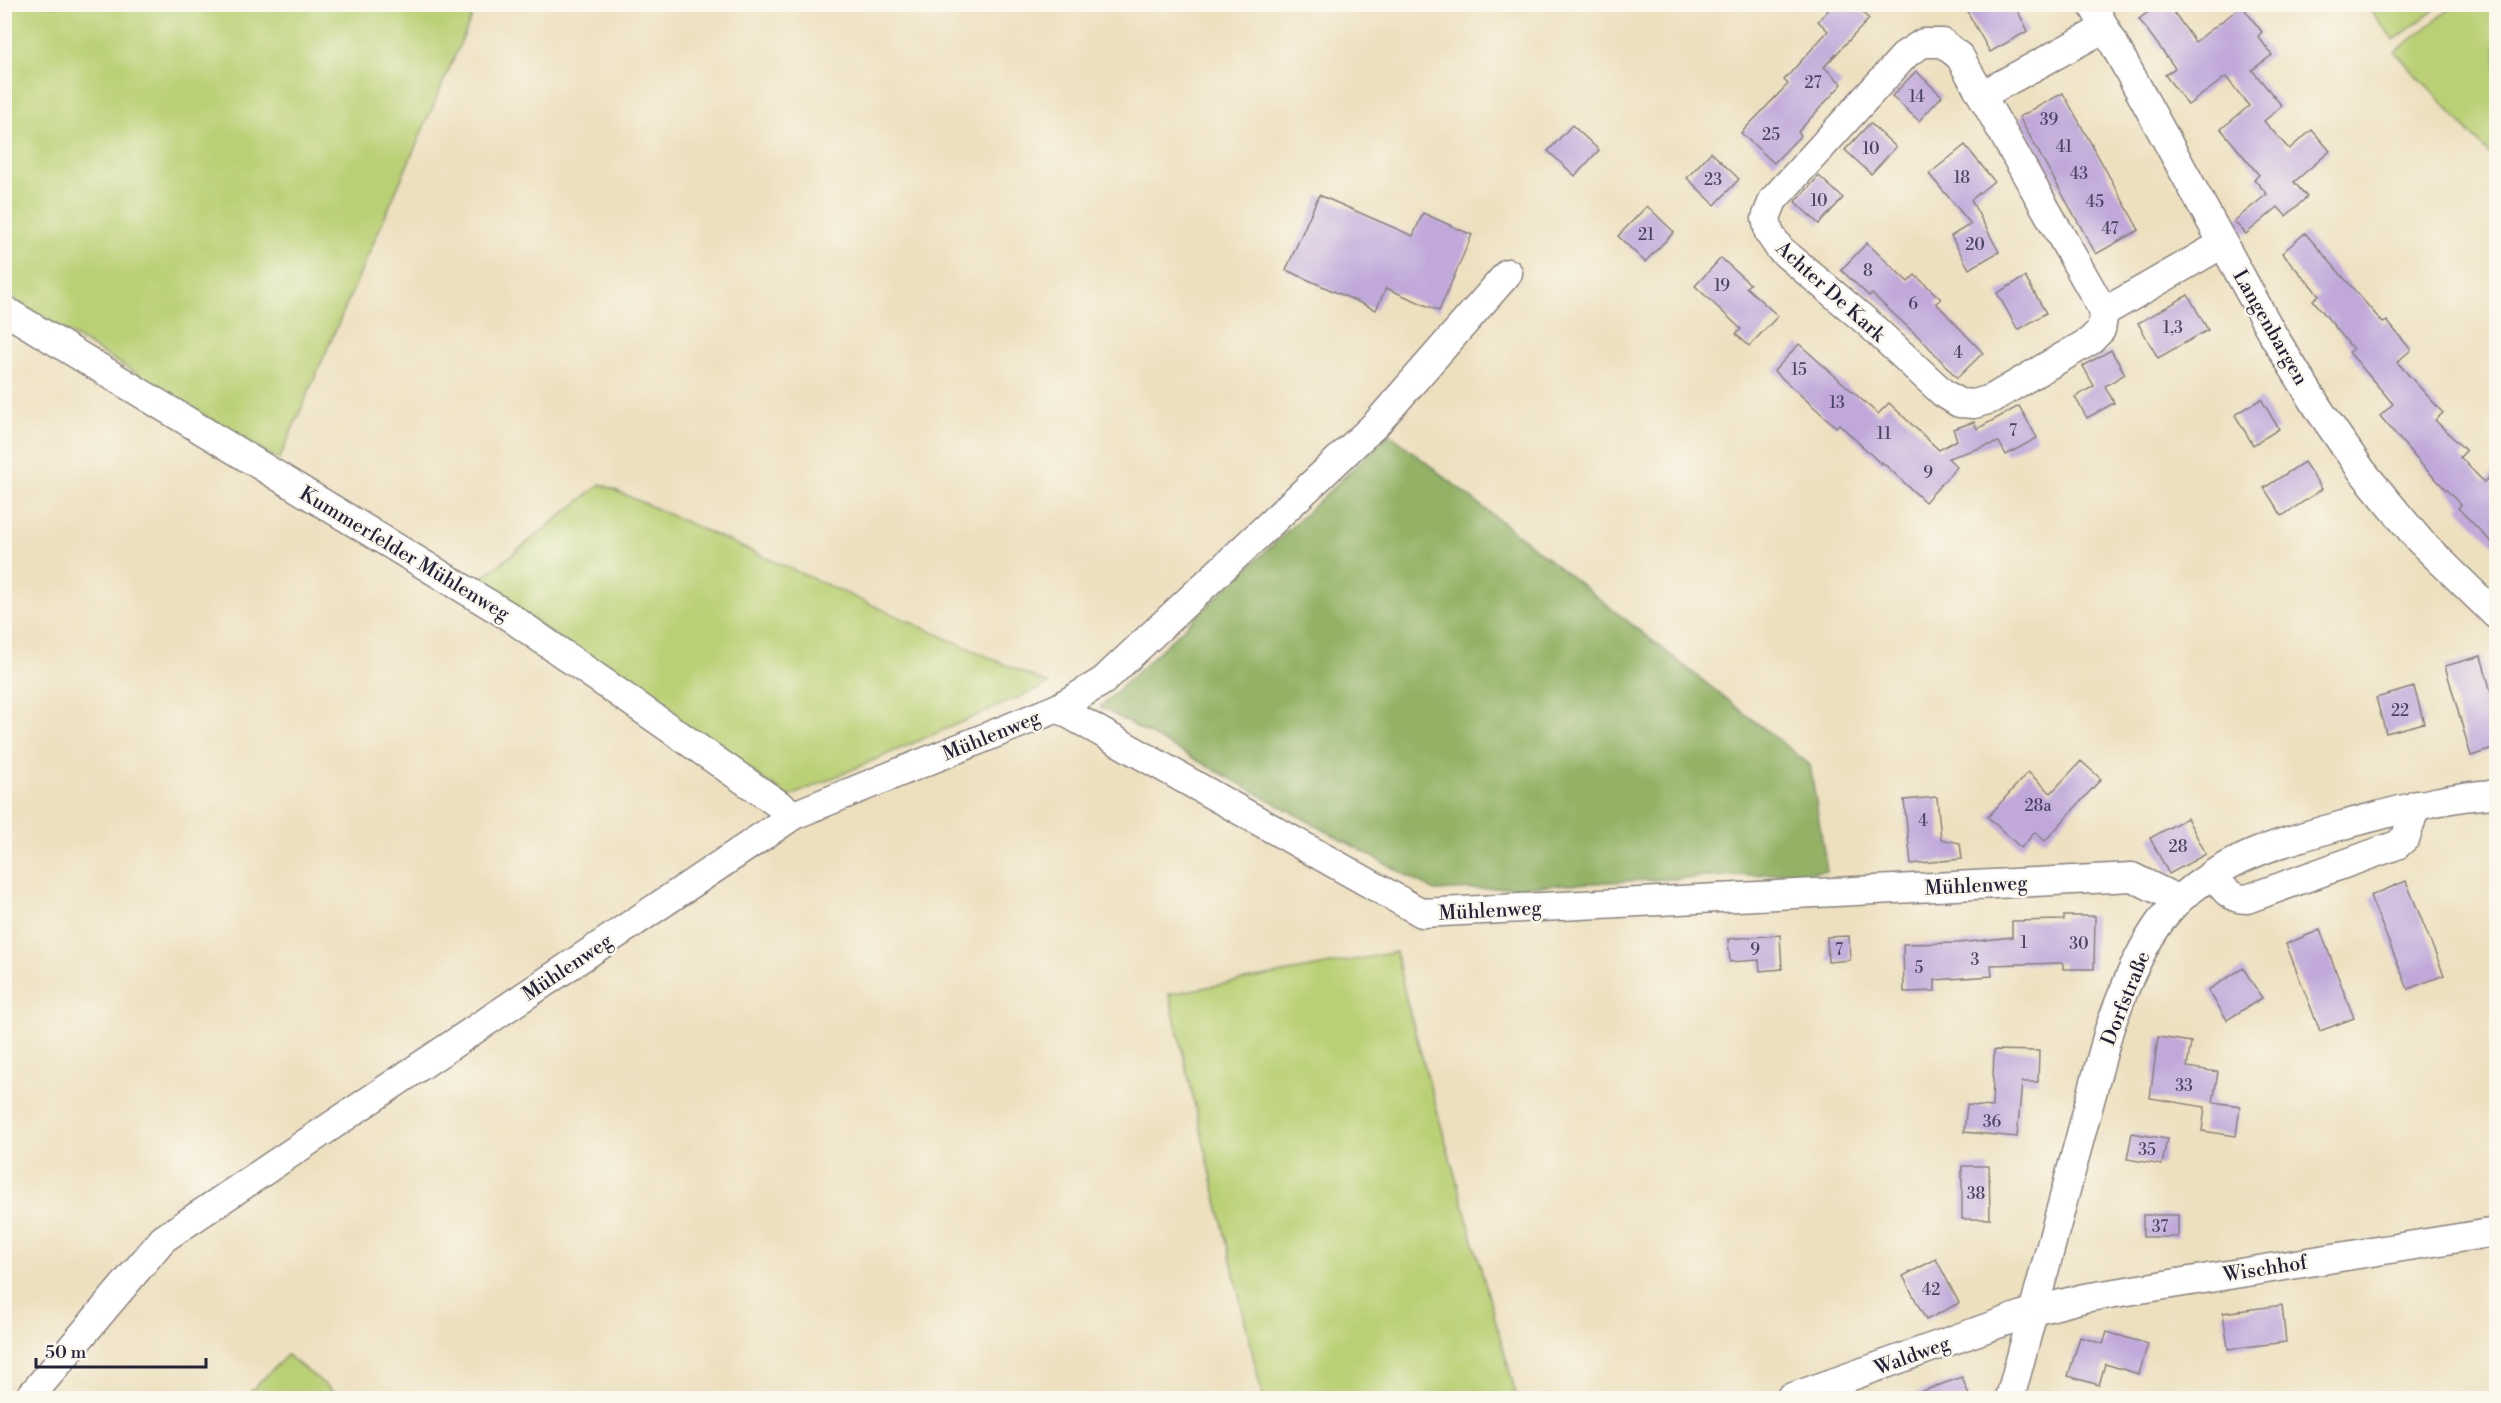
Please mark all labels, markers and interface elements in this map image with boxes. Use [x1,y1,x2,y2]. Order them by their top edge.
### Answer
house number: 27 [1804,73,1822,93]
house number: 14 [1909,87,1925,107]
house number: 39 [2040,110,2059,130]
house number: 25 [1762,125,1780,145]
house number: 41 [2056,137,2072,157]
house number: 10 [1863,139,1880,159]
house number: 43 [2070,164,2088,184]
house number: 18 [1954,168,1970,188]
house number: 23 [1704,170,1722,190]
house number: 10 [1811,191,1828,211]
house number: 45 [2086,192,2104,212]
house number: 47 [2102,219,2118,239]
house number: 21 [1638,225,1654,245]
house number: 20 [1965,235,1985,255]
street label: Achter De Kark [1769,236,1891,349]
house number: 8 [1863,261,1873,281]
street label: Langenbargen [2226,265,2313,390]
house number: 19 [1714,276,1730,296]
house number: 6 [1908,294,1918,314]
house number: 1,3 [2163,318,2183,338]
house number: 4 [1953,343,1963,363]
house number: 15 [1791,360,1807,380]
house number: 13 [1829,393,1845,413]
house number: 7 [2009,421,2017,441]
house number: 11 [1877,424,1891,444]
house number: 9 [1923,463,1933,483]
street label: Kummerfelder Mühlenweg [295,482,514,627]
house number: 22 [2391,701,2409,721]
street label: Mühlenweg [939,705,1045,767]
house number: 28a [2024,796,2052,816]
house number: 4 [1918,811,1928,831]
house number: 28 [2169,837,2188,857]
street label: Mühlenweg [1924,871,2029,902]
street label: Mühlenweg [1438,896,1543,927]
street label: Mühlenweg [518,929,618,1007]
house number: 1 [2021,933,2028,953]
house number: 30 [2069,934,2089,954]
house number: 9 [1750,940,1760,960]
house number: 7 [1835,940,1843,960]
street label: Dorfstraße [2096,948,2157,1049]
house number: 3 [1971,950,1980,970]
house number: 5 [1915,958,1924,978]
house number: 33 [2175,1076,2193,1096]
house number: 36 [1983,1112,2002,1132]
house number: 35 [2138,1140,2156,1160]
house number: 38 [1967,1184,1986,1204]
house number: 37 [2152,1217,2168,1237]
street label: Wischhof [2220,1250,2310,1289]
house number: 42 [1922,1280,1940,1300]
scale bar [36,1331,206,1369]
street label: Waldweg [1870,1331,1954,1382]
text: 50 m [45,1341,87,1364]

